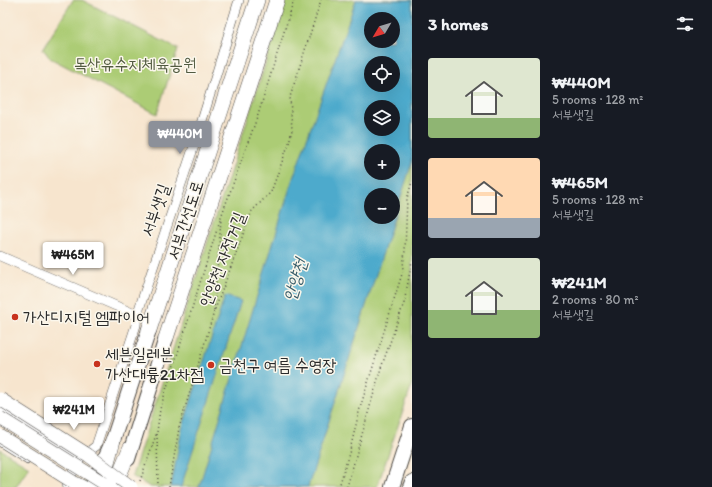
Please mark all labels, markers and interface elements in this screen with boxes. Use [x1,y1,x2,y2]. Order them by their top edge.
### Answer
north arrow [364,12,400,48]
map controls [364,12,400,224]
icon: filters [674,13,696,35]
text: 3 homes [428,14,488,34]
park label: 독산유수지체육공원 [73,54,197,74]
button: locate [364,56,400,92]
text: ₩440M [552,72,611,92]
icon: home [460,74,508,122]
text: 5 rooms · 128 m² [552,92,643,107]
button: layers [364,100,400,136]
text: 서부샛길 [552,107,594,122]
pin: ₩440M [152,121,208,155]
text: ₩440M [158,126,202,141]
button: + [364,144,400,180]
text: ₩465M [552,172,608,192]
icon: home [460,174,508,222]
street label: 서부간선도로 [163,178,207,262]
street label: 서부샛길 [137,181,173,239]
button: − [364,188,400,224]
text: 5 rooms · 128 m² [552,192,643,207]
text: 서부샛길 [552,207,594,222]
street label: 안양천 자전거길 [195,209,249,309]
pin: ₩465M [45,242,101,276]
text: ₩465M [52,247,94,262]
water label: 안양천 [278,255,312,304]
text: ₩241M [552,272,607,292]
icon: home [460,274,508,322]
text: 2 rooms · 80 m² [552,292,639,307]
place label: 가산디지털 엠파이어 [23,307,150,327]
text: 서부샛길 [552,307,594,322]
marker: 가산디지털 엠파이어 [10,312,20,322]
place label: 세븐일레븐 가산대륭21차점 [105,344,204,384]
place label: 금천구 여름 수영장 [219,355,336,375]
marker: 세븐일레븐 가산대륭21차점 [92,359,102,369]
marker: 금천구 여름 수영장 [206,360,216,370]
pin: ₩241M [46,397,102,431]
text: ₩241M [53,402,95,417]

